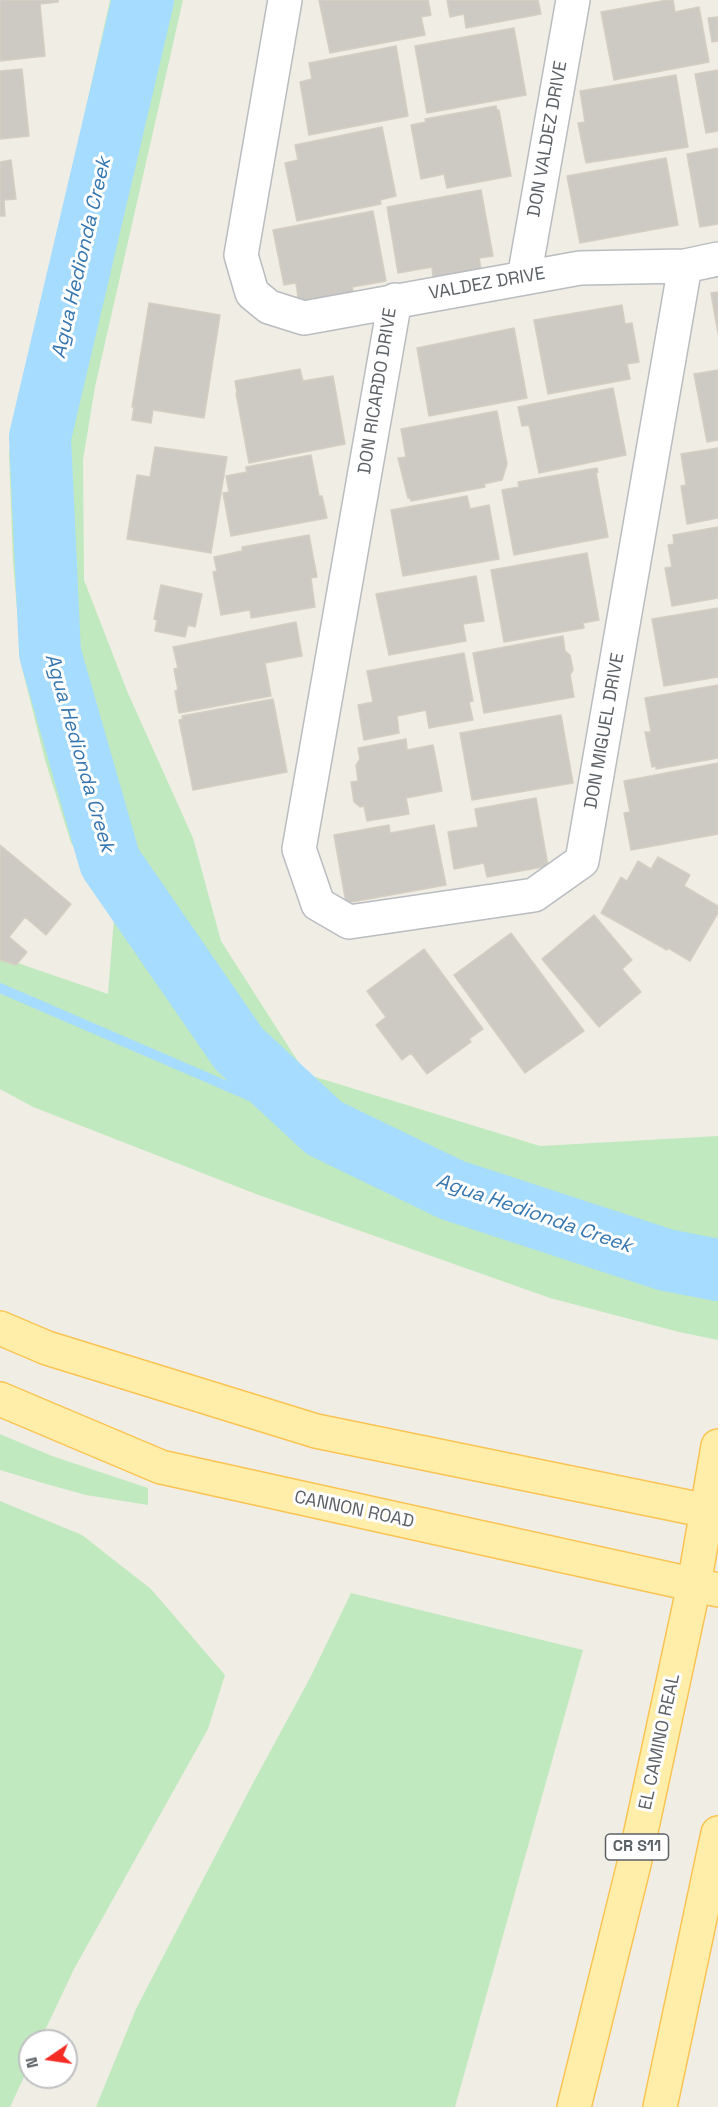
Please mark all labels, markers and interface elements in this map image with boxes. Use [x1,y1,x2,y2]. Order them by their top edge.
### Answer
street label: DON VALDEZ DRIVE [524,59,572,219]
water label: Agua Hedionda Creek [47,155,117,361]
street label: VALDEZ DRIVE [427,263,547,305]
street label: DON RICARDO DRIVE [354,306,402,476]
water label: Agua Hedionda Creek [39,651,119,855]
street label: DON MIGUEL DRIVE [581,651,629,811]
water label: Agua Hedionda Creek [433,1169,635,1259]
street label: CANNON ROAD [292,1487,416,1533]
street label: EL CAMINO REAL [635,1672,685,1812]
road number: CR S11 [606,1834,668,1860]
north arrow [18,2029,78,2089]
text: N [20,2055,43,2070]

